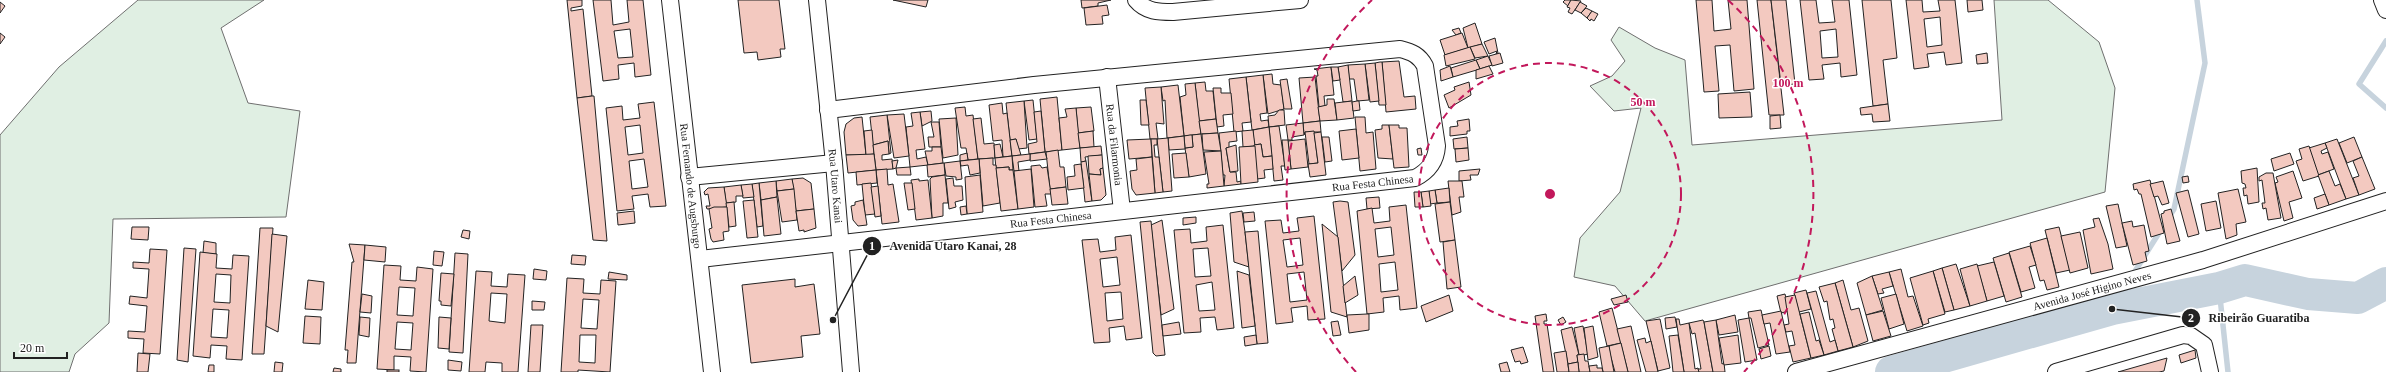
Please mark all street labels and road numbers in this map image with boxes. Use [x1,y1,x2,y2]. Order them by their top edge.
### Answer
street label: Rua da Filarmonia [1104,103,1125,186]
street label: Rua Fernando de Augsburgo [678,123,704,250]
street label: Rua Utaro Kanai [827,148,845,224]
street label: Rua Festa Chinesa [1331,172,1414,193]
street label: Rua Festa Chinesa [1009,209,1092,230]
street label: Avenida José Higino Neves [2032,269,2152,312]

